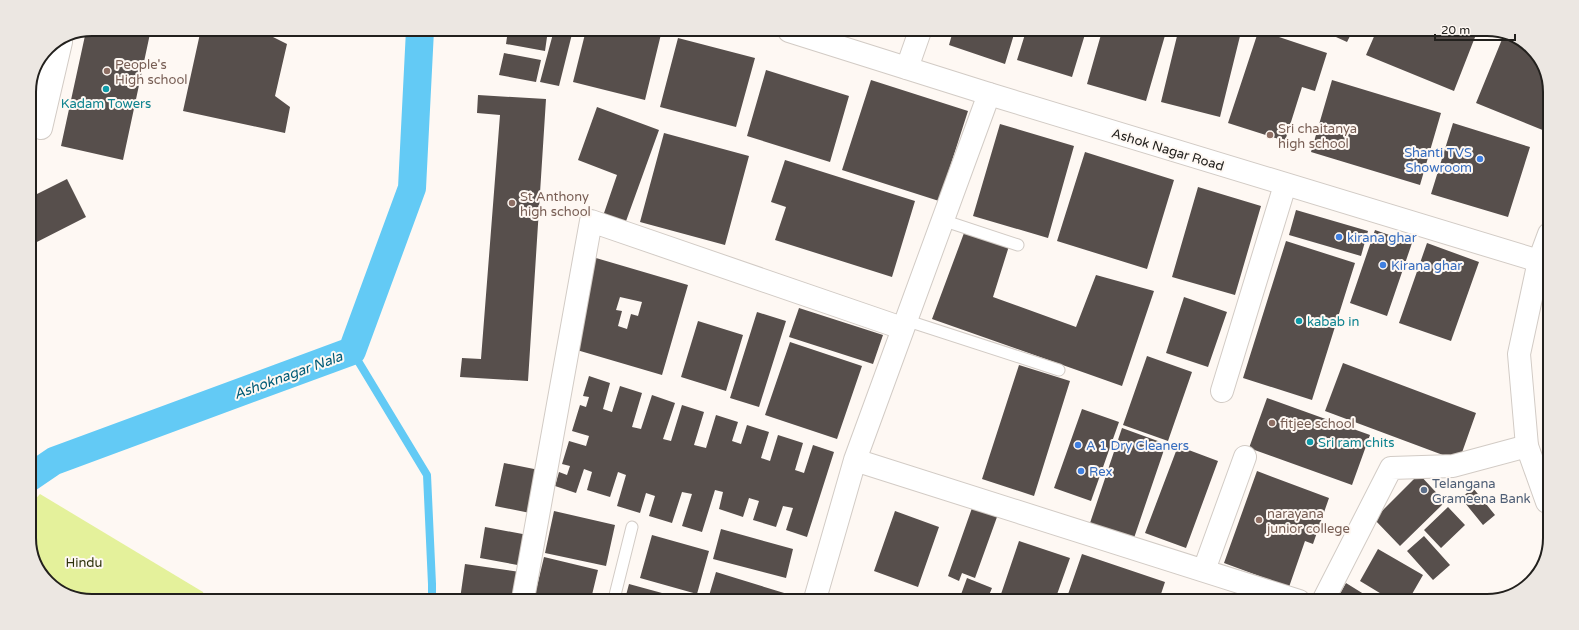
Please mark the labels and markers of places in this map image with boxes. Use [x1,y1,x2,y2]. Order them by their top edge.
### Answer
place label: People's High school [115,57,188,88]
marker: People's High school [102,66,112,76]
marker: Kadam Towers [101,84,111,94]
place label: Kadam Towers [61,96,151,112]
place label: Sri chaitanya high school [1278,121,1357,152]
marker: Sri chaitanya high school [1265,130,1275,140]
place label: Shanti TVS Showroom [1404,145,1472,176]
marker: Shanti TVS Showroom [1475,154,1485,164]
place label: St Anthony high school [520,189,591,220]
marker: St Anthony high school [507,198,517,208]
place label: kirana ghar [1347,230,1417,246]
marker: kirana ghar [1334,232,1344,242]
place label: Kirana ghar [1391,258,1462,274]
marker: Kirana ghar [1378,260,1388,270]
place label: kabab in [1307,314,1360,330]
marker: kabab in [1294,316,1304,326]
place label: fitjee school [1280,416,1355,432]
marker: fitjee school [1267,418,1277,428]
place label: Sri ram chits [1318,435,1394,451]
marker: Sri ram chits [1305,437,1315,447]
place label: A 1 Dry Cleaners [1086,438,1189,454]
marker: A 1 Dry Cleaners [1073,440,1083,450]
place label: Rex [1089,464,1113,480]
marker: Rex [1076,466,1086,476]
place label: Telangana Grameena Bank [1432,476,1531,507]
marker: Telangana Grameena Bank [1419,485,1429,495]
place label: narayana junior college [1266,506,1350,537]
marker: narayana junior college [1254,515,1264,525]

